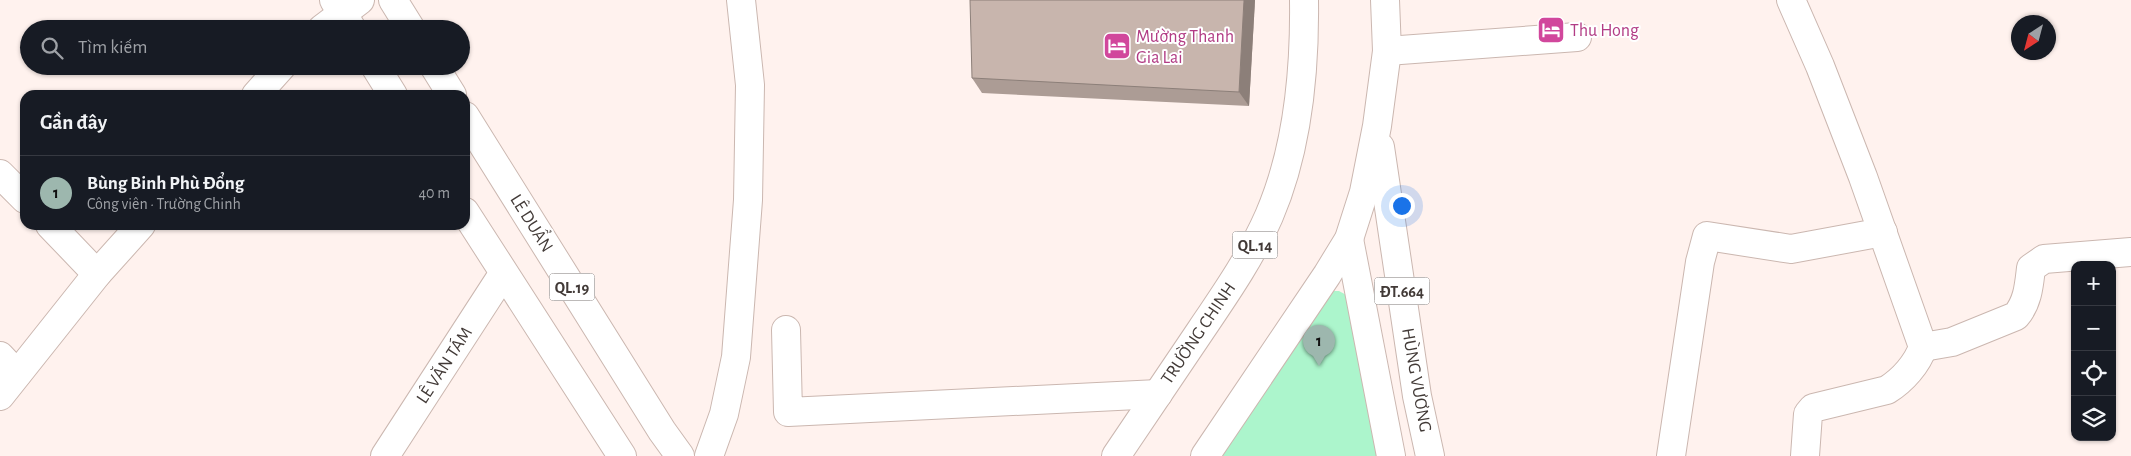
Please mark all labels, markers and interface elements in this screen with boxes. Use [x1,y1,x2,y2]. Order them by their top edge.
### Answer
hotel icon: Thu Hong [1536,15,1566,45]
north arrow [2011,15,2056,60]
search box [20,20,470,75]
place label: Thu Hong [1570,22,1639,40]
place label: Mường Thanh Gia Lai [1136,28,1234,67]
hotel icon: Mường Thanh Gia Lai [1102,31,1132,61]
icon: search [38,34,66,62]
text: Tìm kiếm [78,38,147,57]
text: Gần đây [40,112,107,133]
text: Bùng Binh Phù Đổng [87,174,244,193]
text: 1 [53,185,59,201]
text: 40 m [418,185,450,201]
street label: LÊ DUẨN [506,188,561,256]
your location [1389,193,1415,219]
text: Công viên · Trường Chinh [87,196,241,212]
road number: QL.14 [1232,232,1278,258]
map controls [2071,261,2116,441]
button: + [2071,261,2116,306]
road number: QL.19 [550,274,594,300]
street label: TRƯỜNG CHINH [1156,278,1239,388]
road number: ĐT.664 [1374,278,1430,304]
button: − [2071,306,2116,351]
street label: LÊ VĂN TÁM [411,323,476,407]
pin: 1 [1303,325,1335,366]
street label: HÙNG VƯƠNG [1398,326,1437,434]
button: locate [2071,351,2116,396]
button: layers [2071,396,2116,441]

